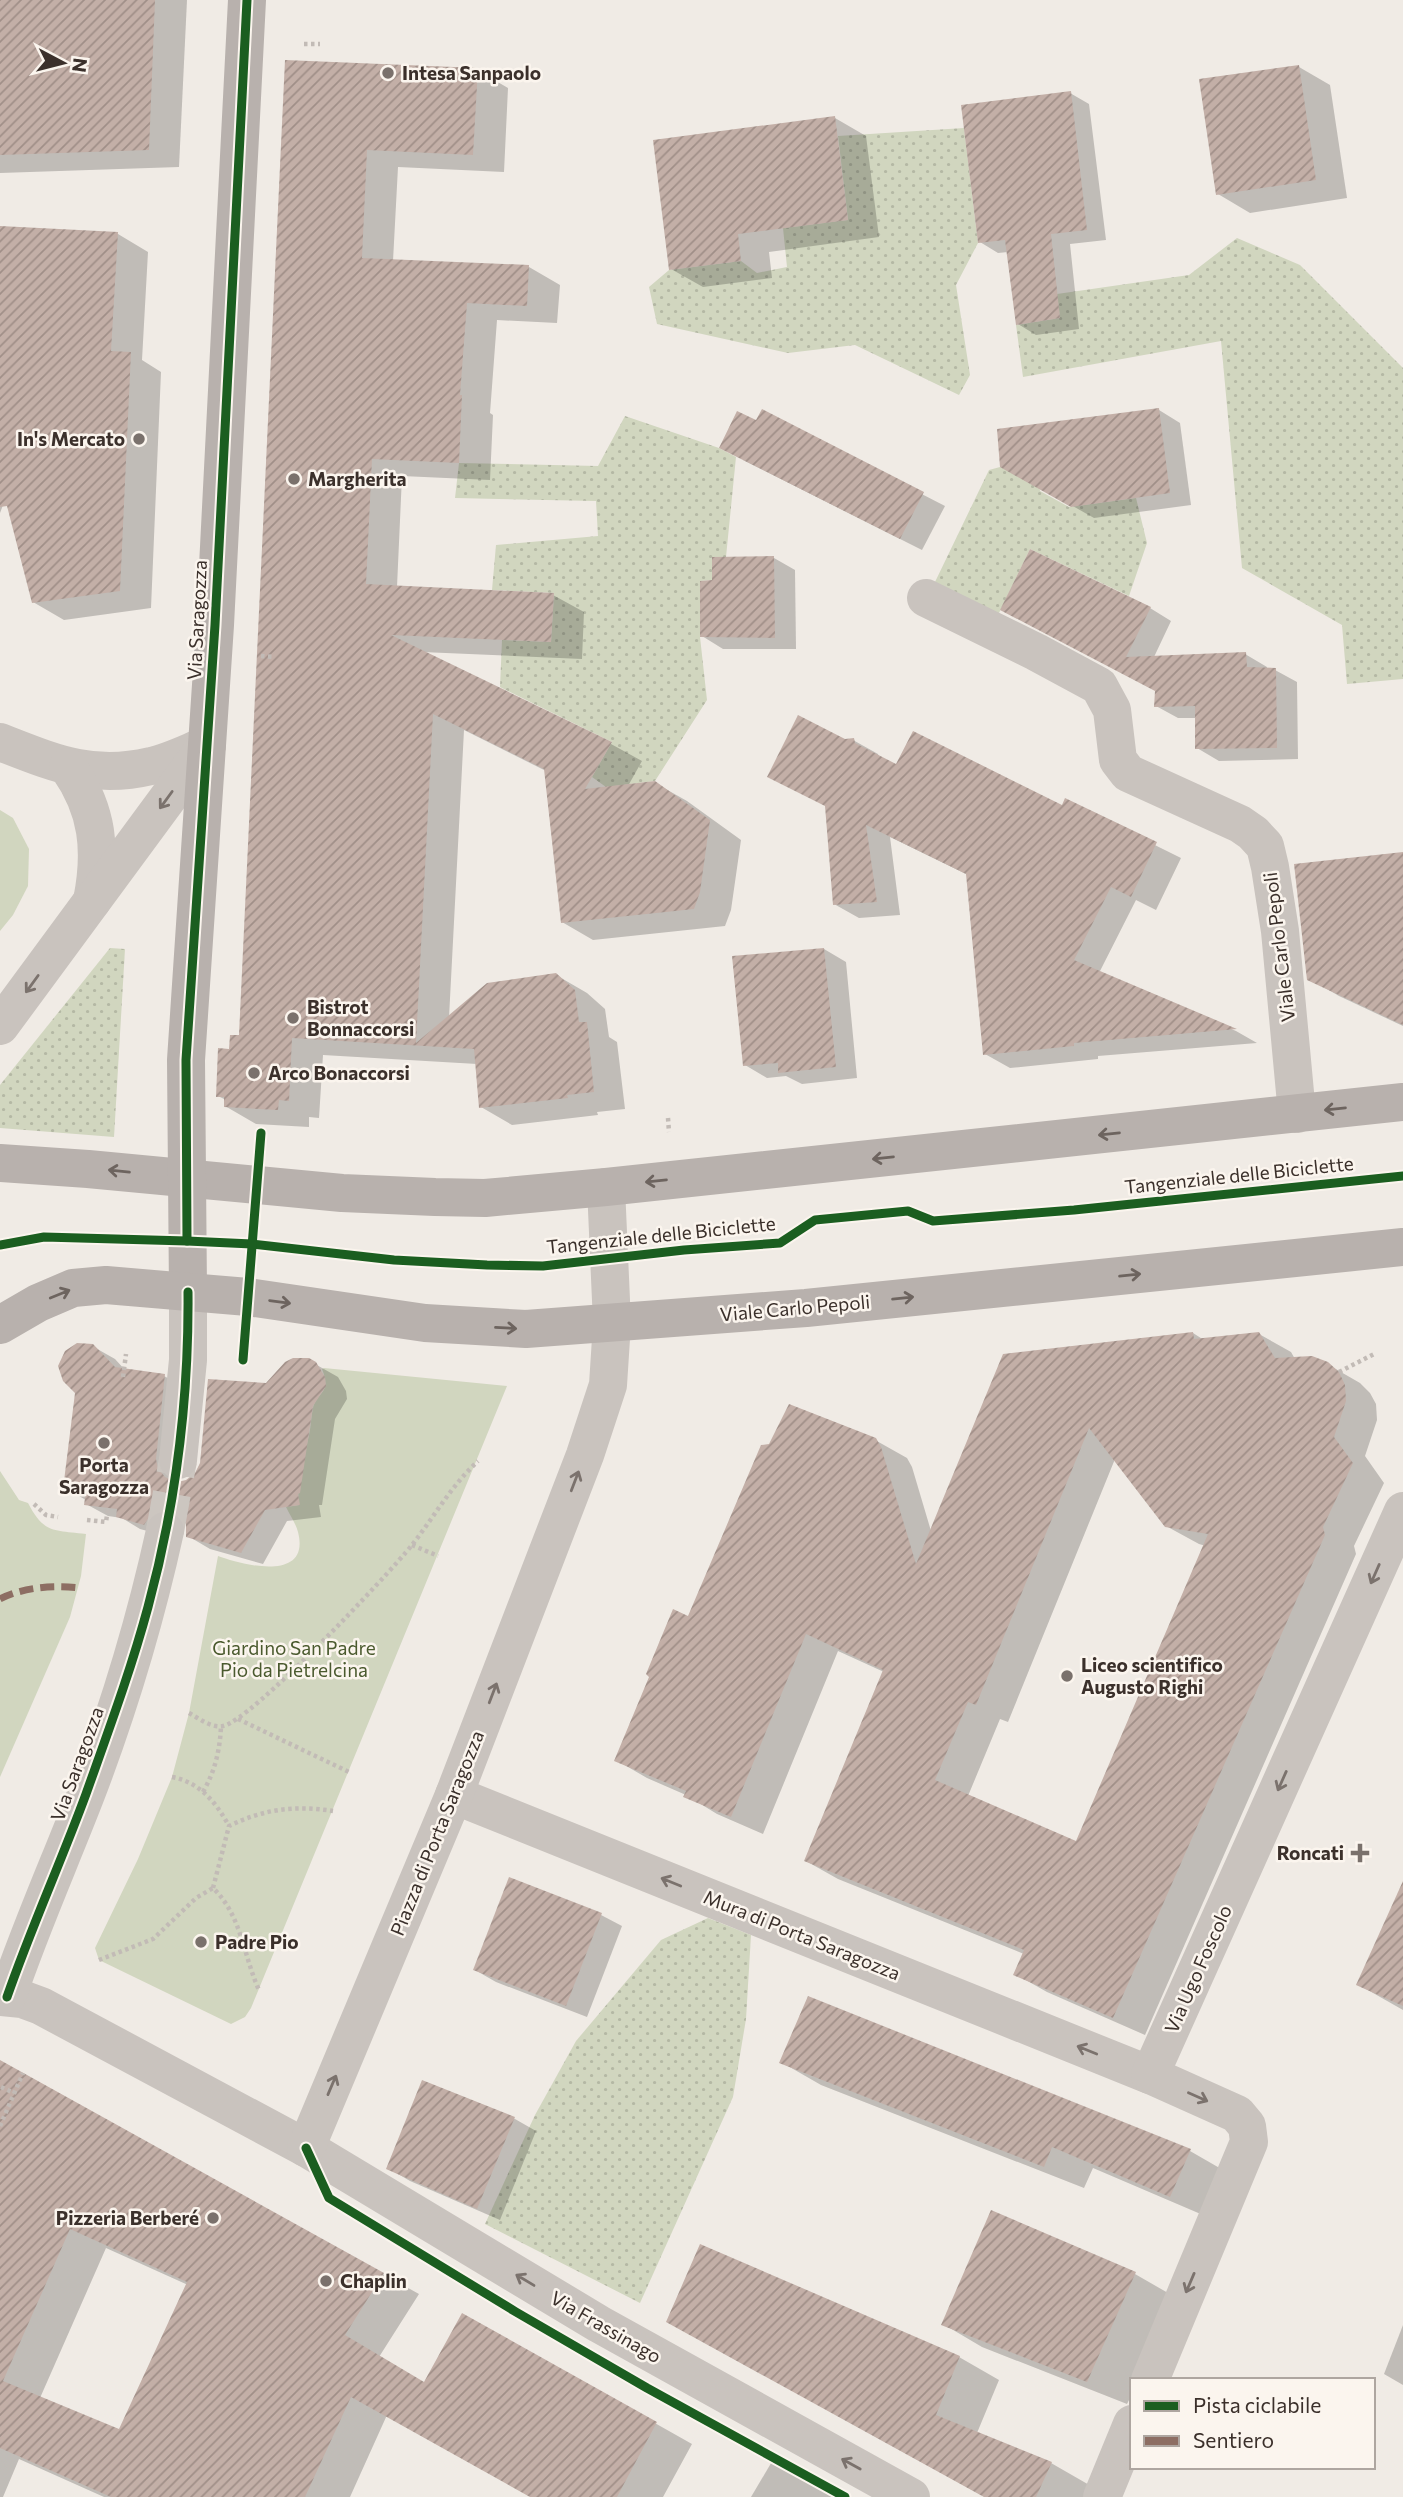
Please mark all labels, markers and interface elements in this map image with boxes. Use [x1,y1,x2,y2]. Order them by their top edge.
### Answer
north arrow [28,28,98,98]
text: N [68,57,93,74]
place label: Intesa Sanpaolo [402,61,541,84]
marker: Intesa Sanpaolo [380,65,396,81]
place label: In's Mercato [17,427,125,450]
marker: In's Mercato [131,431,147,447]
place label: Margherita [308,467,407,490]
marker: Margherita [286,471,302,487]
street label: Via Saragozza [182,559,211,681]
one-way arrow [159,790,173,809]
street label: Viale Carlo Pepoli [1258,871,1299,1023]
one-way arrow [24,974,39,992]
place label: Bistrot Bonnaccorsi [307,995,414,1040]
marker: Bistrot Bonnaccorsi [285,1010,301,1026]
place label: Arco Bonaccorsi [268,1061,410,1084]
marker: Arco Bonaccorsi [246,1065,262,1081]
one-way arrow [1324,1103,1347,1116]
one-way arrow [1098,1127,1121,1140]
one-way arrow [872,1151,895,1164]
street label: Tangenziale delle Biciclette [1123,1151,1355,1198]
one-way arrow [108,1165,130,1178]
one-way arrow [646,1175,668,1188]
street label: Tangenziale delle Biciclette [545,1211,777,1258]
one-way arrow [1118,1269,1140,1282]
one-way arrow [49,1286,71,1299]
street label: Viale Carlo Pepoli [719,1289,871,1326]
one-way arrow [891,1292,914,1305]
one-way arrow [268,1296,291,1309]
one-way arrow [494,1321,517,1334]
marker: Porta Saragozza [96,1435,112,1451]
place label: Porta Saragozza [59,1453,149,1498]
one-way arrow [570,1471,582,1493]
one-way arrow [1368,1563,1381,1584]
park label: Giardino San Padre Pio da Pietrelcina [212,1636,376,1681]
place label: Liceo scientifico Augusto Righi [1081,1653,1223,1698]
marker: Liceo scientifico Augusto Righi [1059,1668,1075,1684]
one-way arrow [487,1683,500,1705]
street label: Via Saragozza [45,1703,108,1824]
street label: Piazza di Porta Saragozza [385,1727,488,1939]
one-way arrow [1275,1770,1288,1792]
place label: Roncati [1277,1841,1344,1864]
marker: Roncati [1350,1843,1370,1863]
one-way arrow [661,1875,683,1888]
street label: Mura di Porta Saragozza [701,1885,904,1984]
street label: Via Ugo Foscolo [1159,1901,1236,2036]
place label: Padre Pio [215,1930,299,1953]
marker: Padre Pio [193,1934,209,1950]
one-way arrow [1077,2042,1098,2055]
one-way arrow [327,2075,340,2097]
one-way arrow [1187,2091,1208,2104]
place label: Pizzeria Berberé [56,2206,199,2229]
marker: Pizzeria Berberé [205,2210,221,2226]
place label: Chaplin [340,2269,407,2292]
one-way arrow [515,2272,535,2286]
one-way arrow [1183,2272,1196,2294]
marker: Chaplin [318,2273,334,2289]
street label: Via Frassinago [547,2286,666,2368]
legend [1130,2378,1375,2469]
text: Pista ciclabile [1193,2392,1321,2417]
text: Sentiero [1193,2427,1274,2452]
one-way arrow [841,2457,862,2470]

